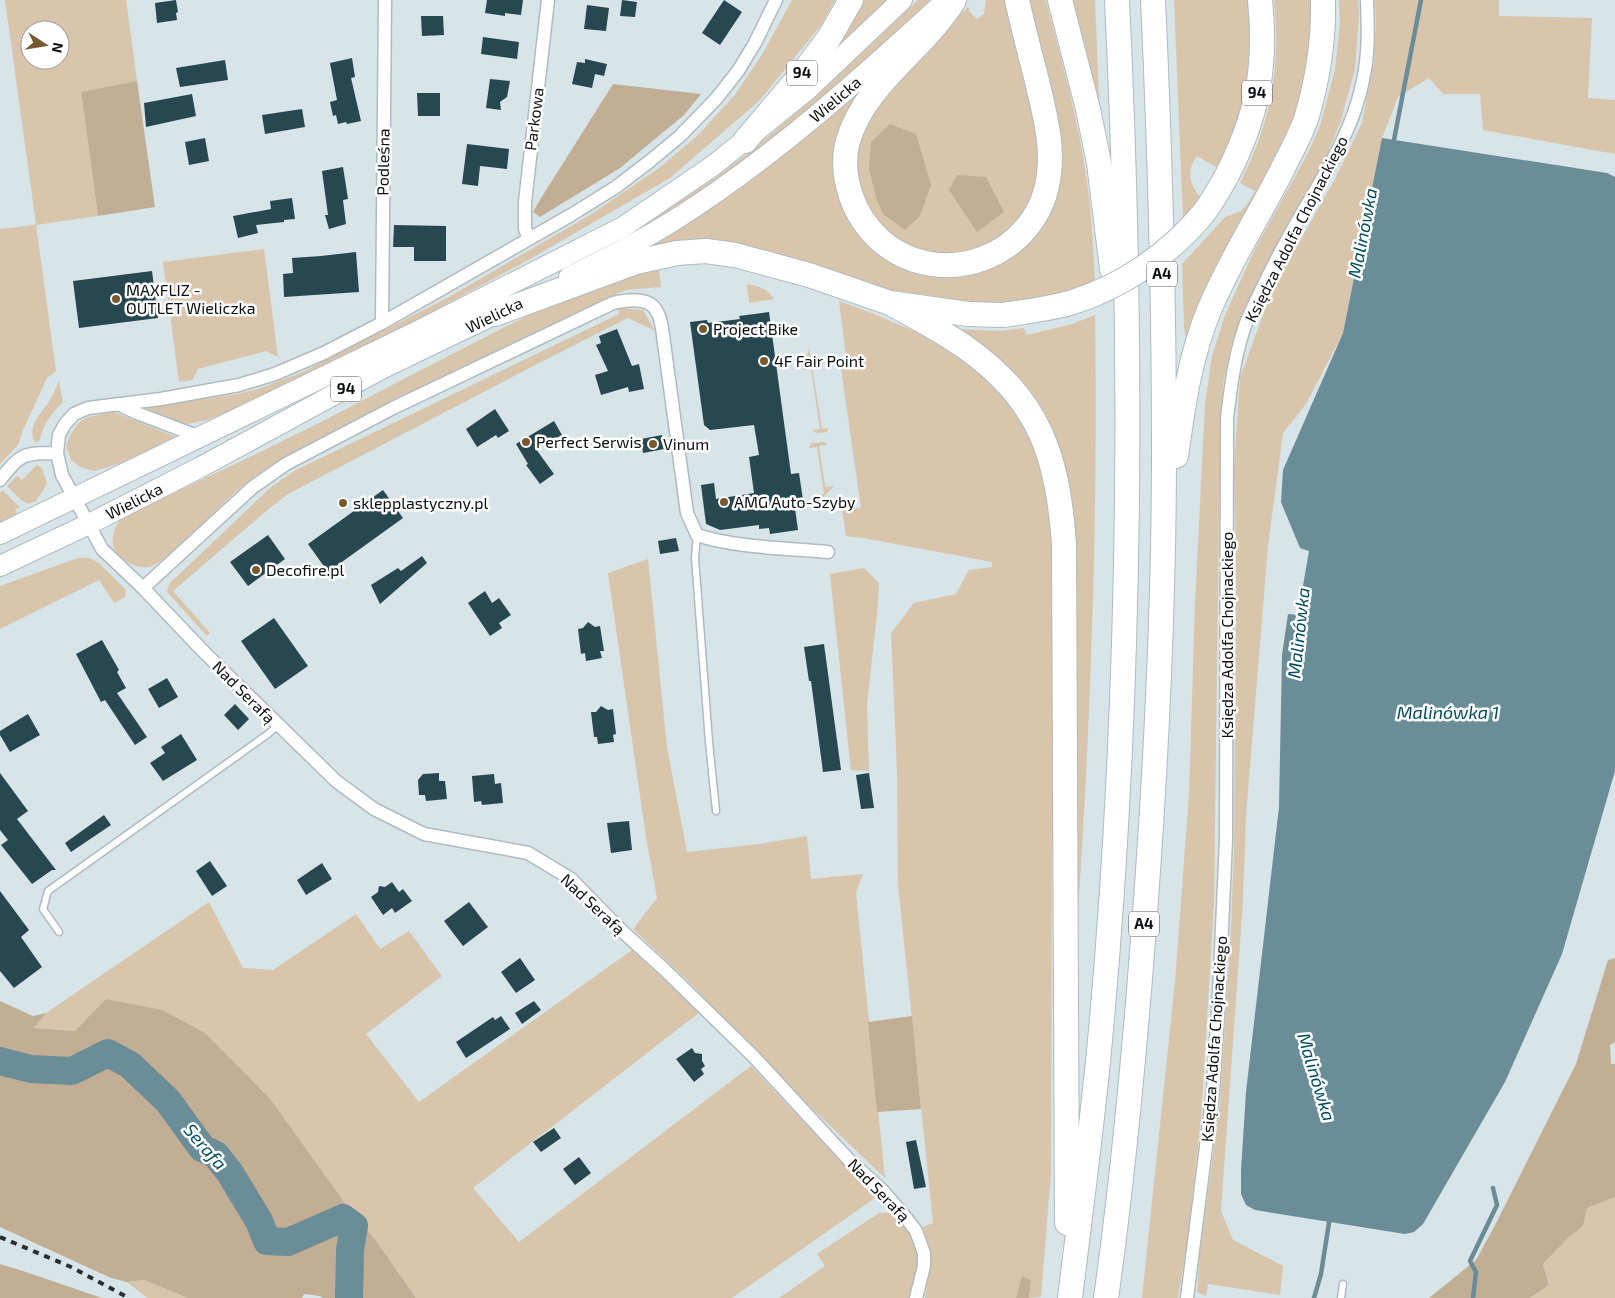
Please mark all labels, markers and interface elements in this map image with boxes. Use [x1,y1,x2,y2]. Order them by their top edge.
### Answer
north arrow [20,20,70,70]
text: N [49,41,68,55]
road number: 94 [787,60,817,86]
street label: Wielicka [805,72,864,126]
road number: 94 [1242,80,1272,106]
street label: Parkowa [520,86,547,152]
street label: Podleśna [372,128,393,196]
street label: Księdza Adolfa Chojnackiego [1240,132,1352,326]
water label: Malinówka [1343,186,1382,280]
road number: A4 [1147,262,1177,286]
place label: MAXFLIZ - OUTLET Wieliczka [126,280,255,317]
marker: MAXFLIZ - OUTLET Wieliczka [110,293,122,305]
street label: Wielicka [462,293,525,337]
place label: Project Bike [713,319,798,339]
marker: Project Bike [697,323,709,335]
place label: 4F Fair Point [774,351,864,370]
marker: 4F Fair Point [758,355,770,367]
road number: 94 [331,376,361,402]
place label: Perfect Serwis [536,432,642,451]
place label: Vinum [663,434,709,453]
marker: Perfect Serwis [520,436,532,448]
marker: Vinum [647,438,659,450]
street label: Wielicka [102,478,165,523]
place label: AMG Auto-Szyby [734,492,856,511]
place label: sklepplastyczny.pl [353,493,488,512]
marker: AMG Auto-Szyby [718,496,730,508]
marker: sklepplastyczny.pl [337,497,349,509]
street label: Księdza Adolfa Chojnackiego [1217,532,1237,738]
place label: Decofire.pl [266,560,344,579]
marker: Decofire.pl [250,564,262,576]
water label: Malinówka [1282,586,1314,679]
street label: Nad Serafą [209,656,280,727]
water label: Malinówka 1 [1397,701,1499,723]
street label: Nad Serafą [557,869,629,938]
road number: A4 [1129,912,1159,936]
street label: Księdza Adolfa Chojnackiego [1197,935,1231,1143]
water label: Malinówka [1293,1030,1341,1124]
water label: Serafa [180,1119,232,1174]
street label: Nad Serafą [845,1154,914,1225]

